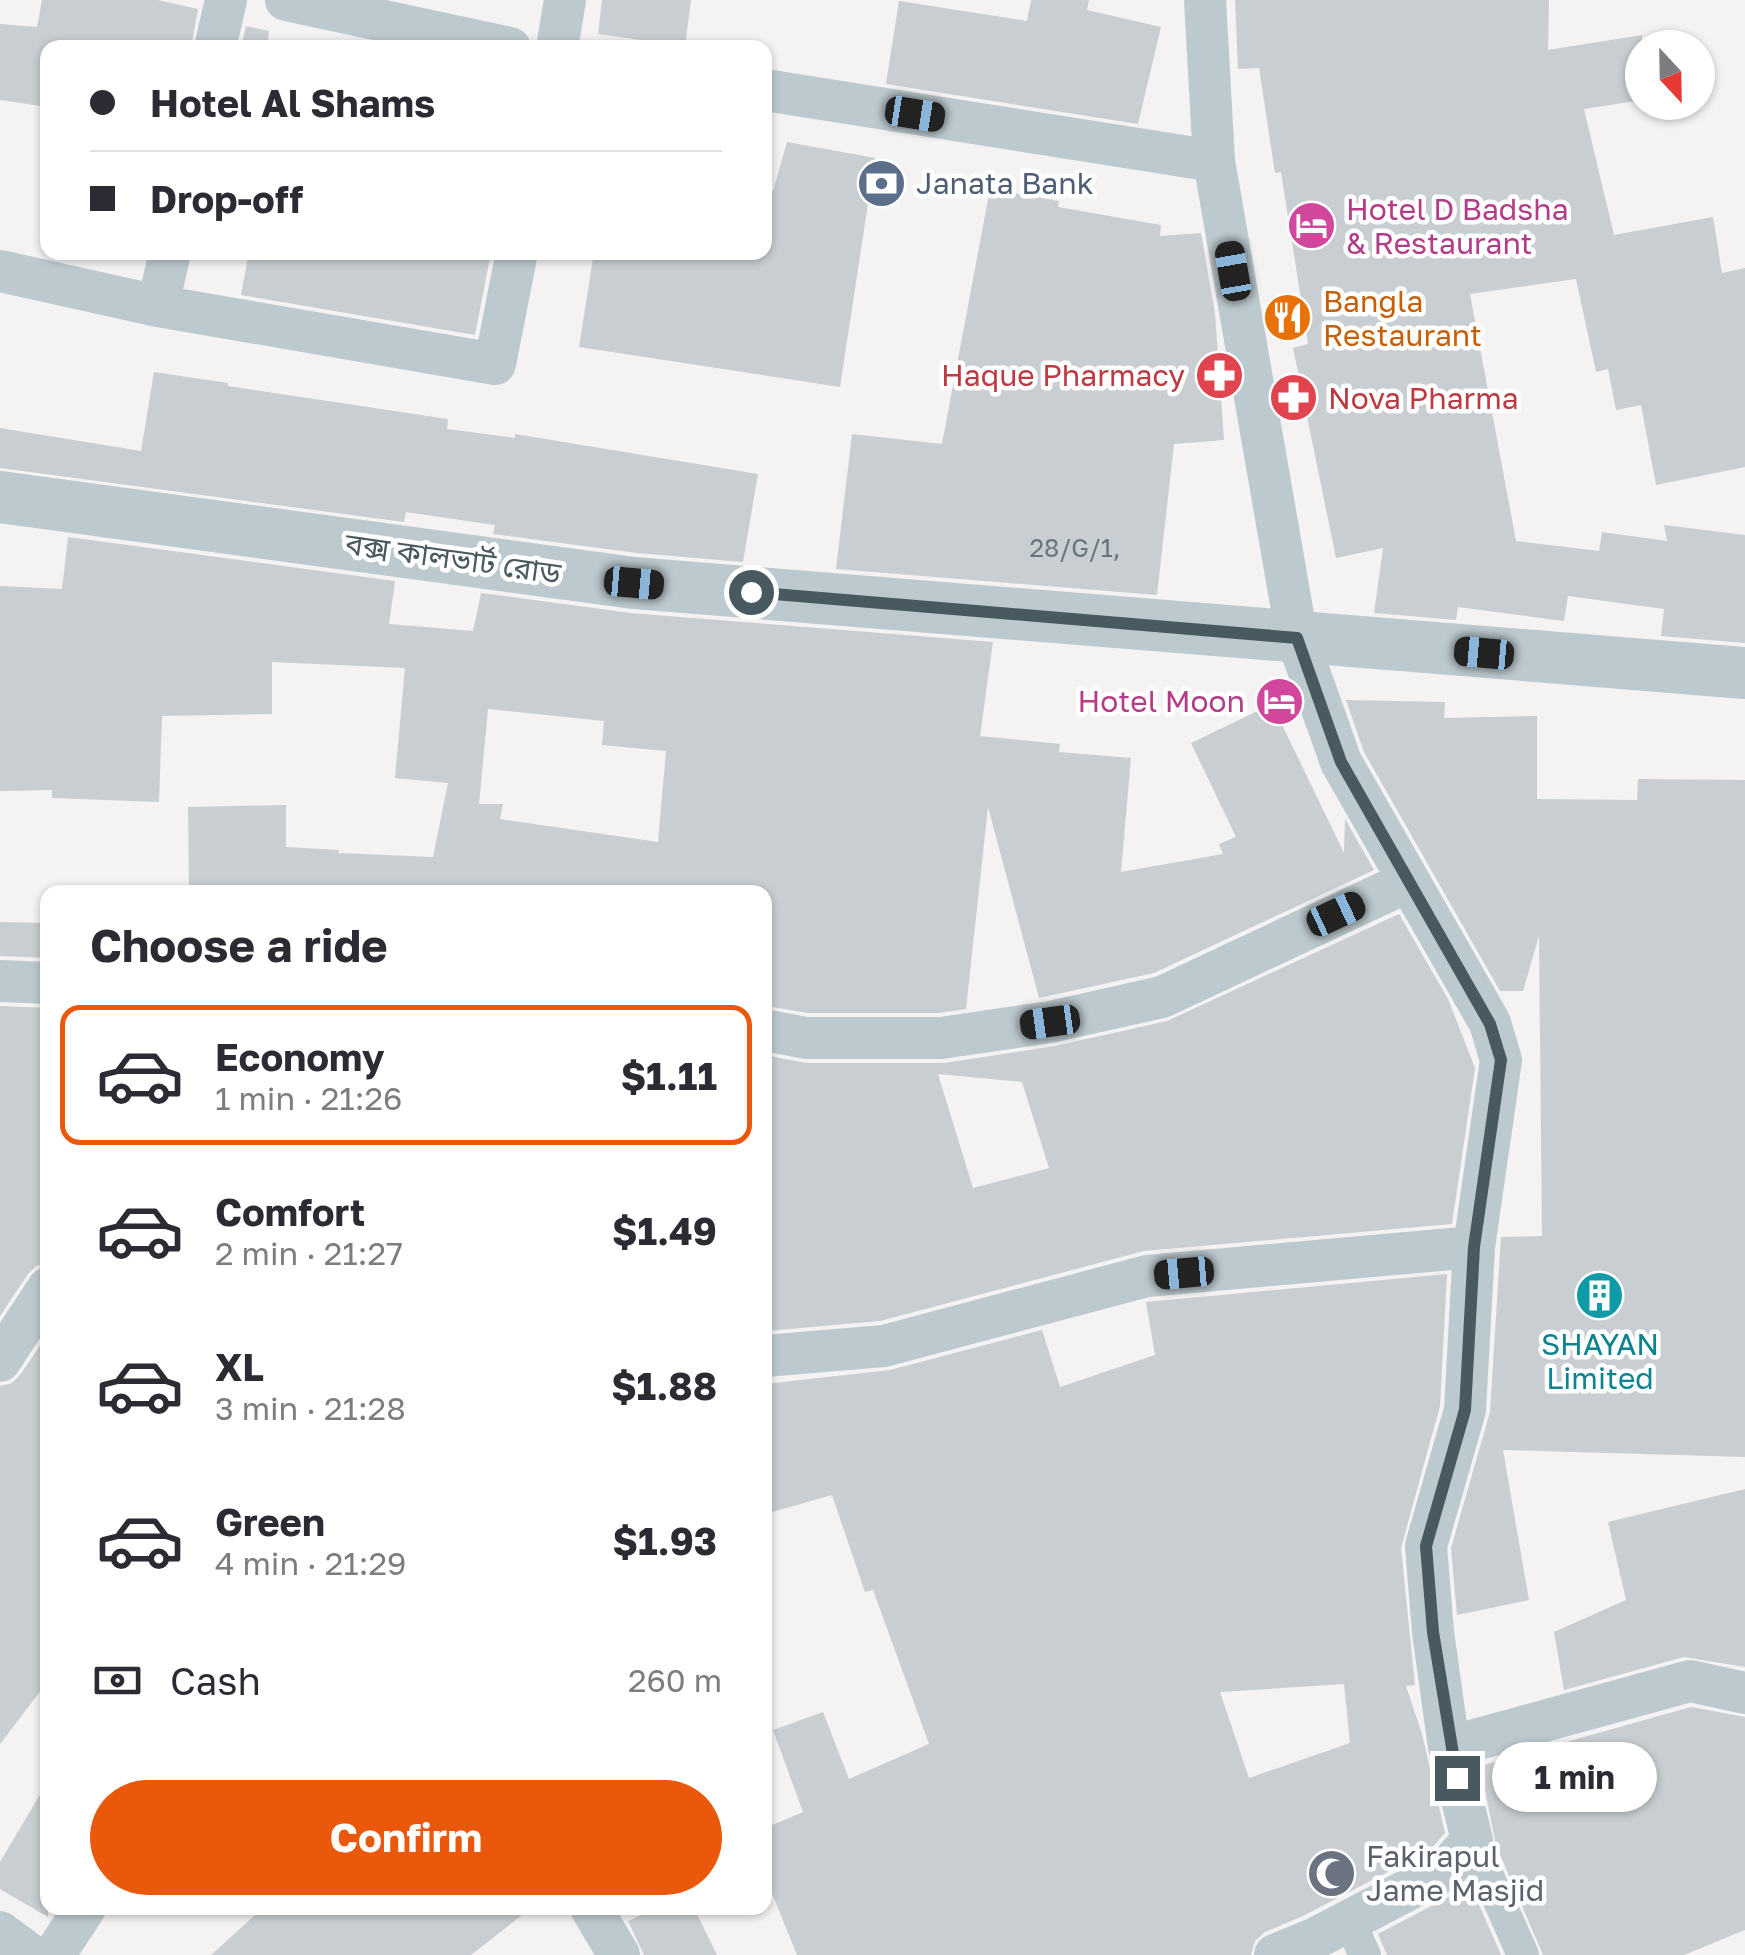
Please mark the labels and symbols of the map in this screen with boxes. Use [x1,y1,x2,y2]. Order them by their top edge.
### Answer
north arrow [1625,30,1715,120]
car [883,94,947,134]
bank icon: Janata Bank [855,157,907,209]
place label: Janata Bank [916,165,1094,201]
place label: Hotel D Badsha & Restaurant [1346,191,1569,261]
hotel icon: Hotel D Badsha & Restaurant [1285,200,1337,252]
car [1213,239,1253,303]
place label: Bangla Restaurant [1323,283,1482,353]
restaurant icon: Bangla Restaurant [1262,292,1314,344]
pharmacy icon: Haque Pharmacy [1194,349,1246,401]
place label: Haque Pharmacy [941,357,1185,393]
pharmacy icon: Nova Pharma [1267,372,1319,424]
place label: Nova Pharma [1328,380,1519,416]
street label: বক্স কালভার্ট রোড [342,524,564,591]
house number: 28/G/1, [1029,532,1121,563]
car [603,565,665,601]
route start [729,570,774,615]
car [1453,635,1515,671]
hotel icon: Hotel Moon [1254,675,1306,727]
place label: Hotel Moon [1077,683,1245,719]
car [1302,888,1370,940]
car [1018,1003,1082,1041]
car [1153,1255,1215,1291]
building icon: SHAYAN Limited [1574,1269,1626,1321]
place label: SHAYAN Limited [1541,1326,1659,1396]
callout: 1 min [1492,1743,1657,1813]
route end [1435,1756,1480,1801]
place label: Fakirapul Jame Masjid [1366,1838,1544,1908]
mosque icon: Fakirapul Jame Masjid [1305,1847,1357,1899]

